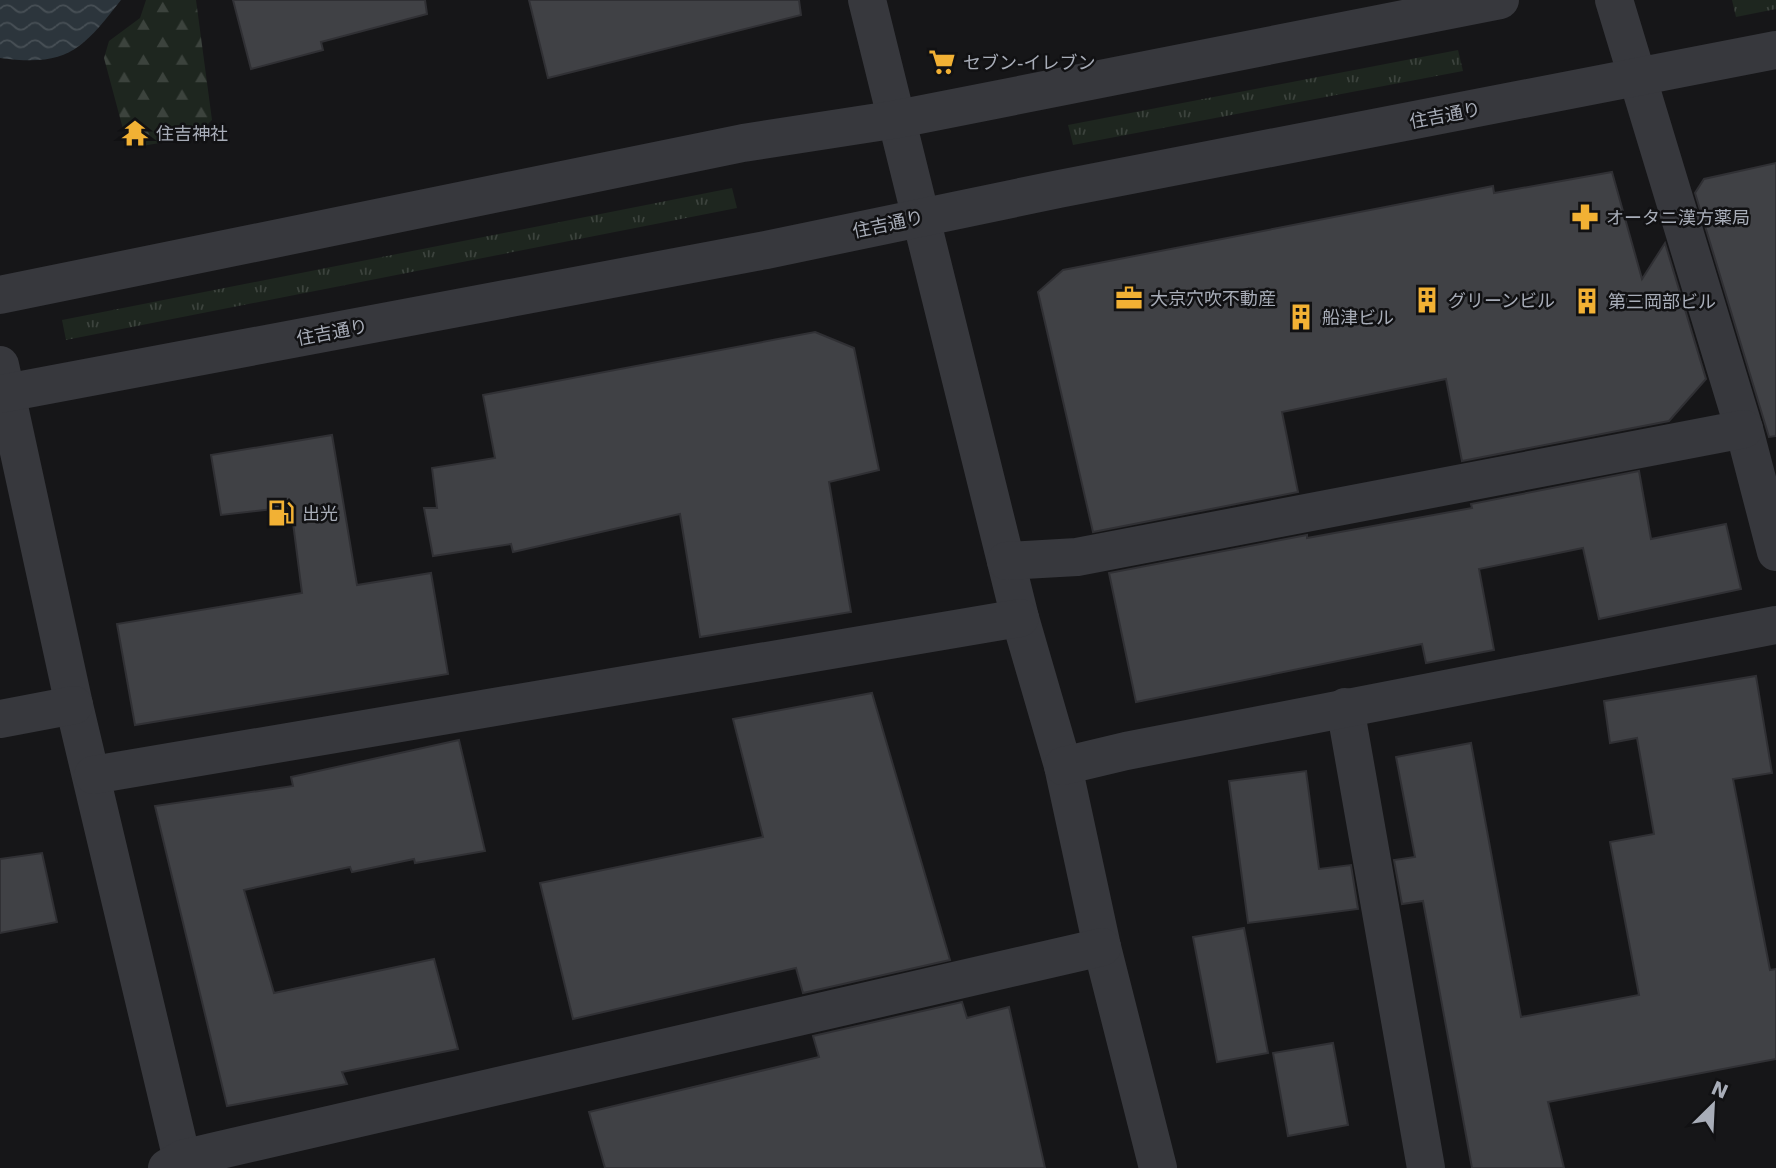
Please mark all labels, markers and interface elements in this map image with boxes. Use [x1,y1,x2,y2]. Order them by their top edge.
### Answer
supermarket icon: セブン-イレブン [927,47,957,77]
place label: セブン-イレブン [963,52,1096,73]
street label: 住吉通り [1408,98,1482,132]
temple icon: 住吉神社 [120,118,150,148]
place label: 住吉神社 [156,123,228,144]
pharmacy icon: オータニ漢方薬局 [1570,202,1600,232]
street label: 住吉通り [851,206,925,242]
place label: オータニ漢方薬局 [1606,207,1750,228]
office icon: 大京穴吹不動産 [1114,283,1144,313]
building icon: グリーンビル [1412,285,1442,315]
building icon: 第三岡部ビル [1572,286,1602,316]
place label: 大京穴吹不動産 [1150,288,1276,309]
place label: グリーンビル [1448,290,1555,311]
place label: 第三岡部ビル [1608,291,1716,312]
building icon: 船津ビル [1286,302,1316,332]
place label: 船津ビル [1322,307,1394,328]
street label: 住吉通り [295,315,369,349]
fuel station icon: 出光 [266,498,296,528]
place label: 出光 [302,503,338,524]
north arrow [1678,1070,1748,1140]
text: N [1708,1076,1732,1103]

